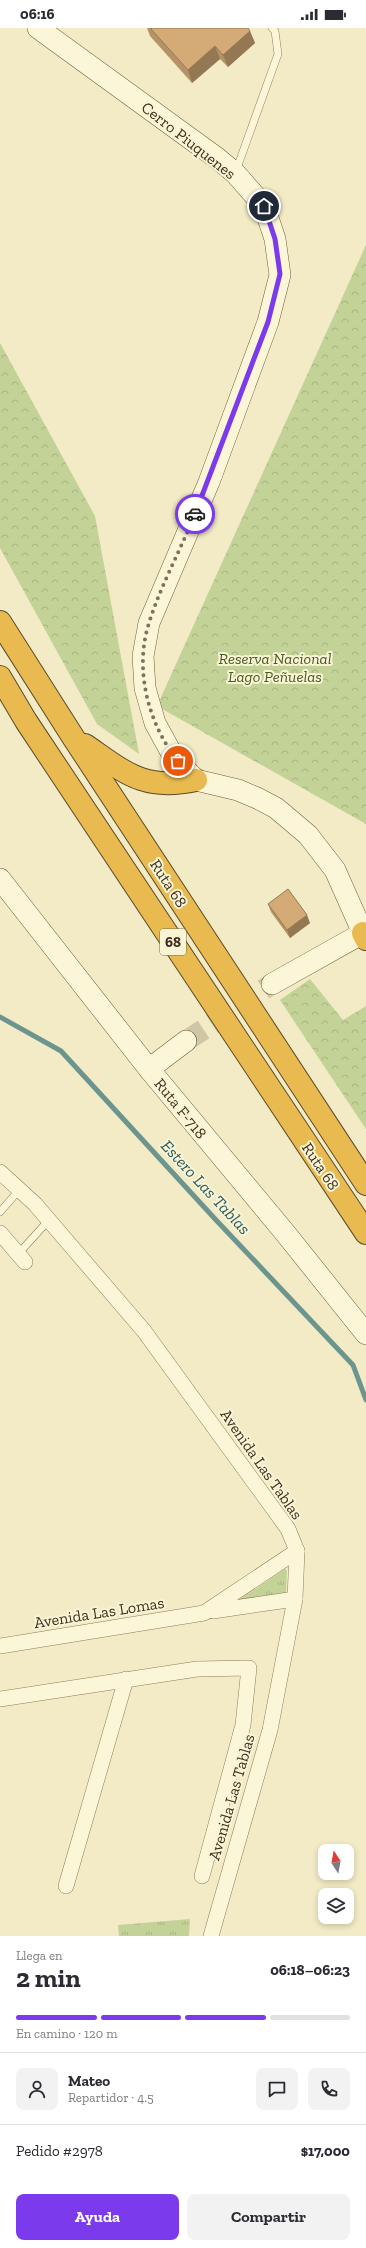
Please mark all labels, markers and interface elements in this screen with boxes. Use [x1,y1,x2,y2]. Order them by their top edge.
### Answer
text: 06:16 [20,5,55,23]
street label: Cerro Piuquenes [138,98,240,183]
pin [247,189,281,223]
icon: home [253,195,275,217]
courier [175,494,215,534]
icon: car [184,503,206,525]
park label: Reserva Nacional Lago Peñuelas [219,649,332,686]
pin [161,744,195,778]
icon: bag [167,750,189,772]
street label: Ruta 68 [146,856,191,911]
road number: 68 [160,929,186,955]
street label: Ruta F-718 [150,1074,211,1142]
water label: Estero Las Tablas [157,1136,255,1238]
street label: Ruta 68 [298,1139,343,1194]
street label: Avenida Las Tablas [216,1405,307,1523]
street label: Avenida Las Lomas [33,1593,165,1632]
street label: Avenida Las Tablas [204,1732,259,1862]
north arrow [318,1844,354,1880]
map controls [318,1844,354,1924]
button: layers [318,1888,354,1924]
text: Llega en [16,1948,63,1963]
text: 06:18–06:23 [270,1961,350,1979]
text: 2 min [16,1962,81,1994]
text: En camino · 120 m [16,2026,117,2041]
button: person [16,2068,58,2110]
button: chat [256,2068,298,2110]
button: phone [308,2068,350,2110]
text: Mateo [68,2072,110,2090]
text: Repartidor · 4.5 [68,2090,154,2105]
text: Pedido #2978 [16,2142,103,2160]
text: $17,000 [301,2142,350,2160]
button: Ayuda [16,2194,179,2240]
button: Compartir [187,2194,350,2240]

